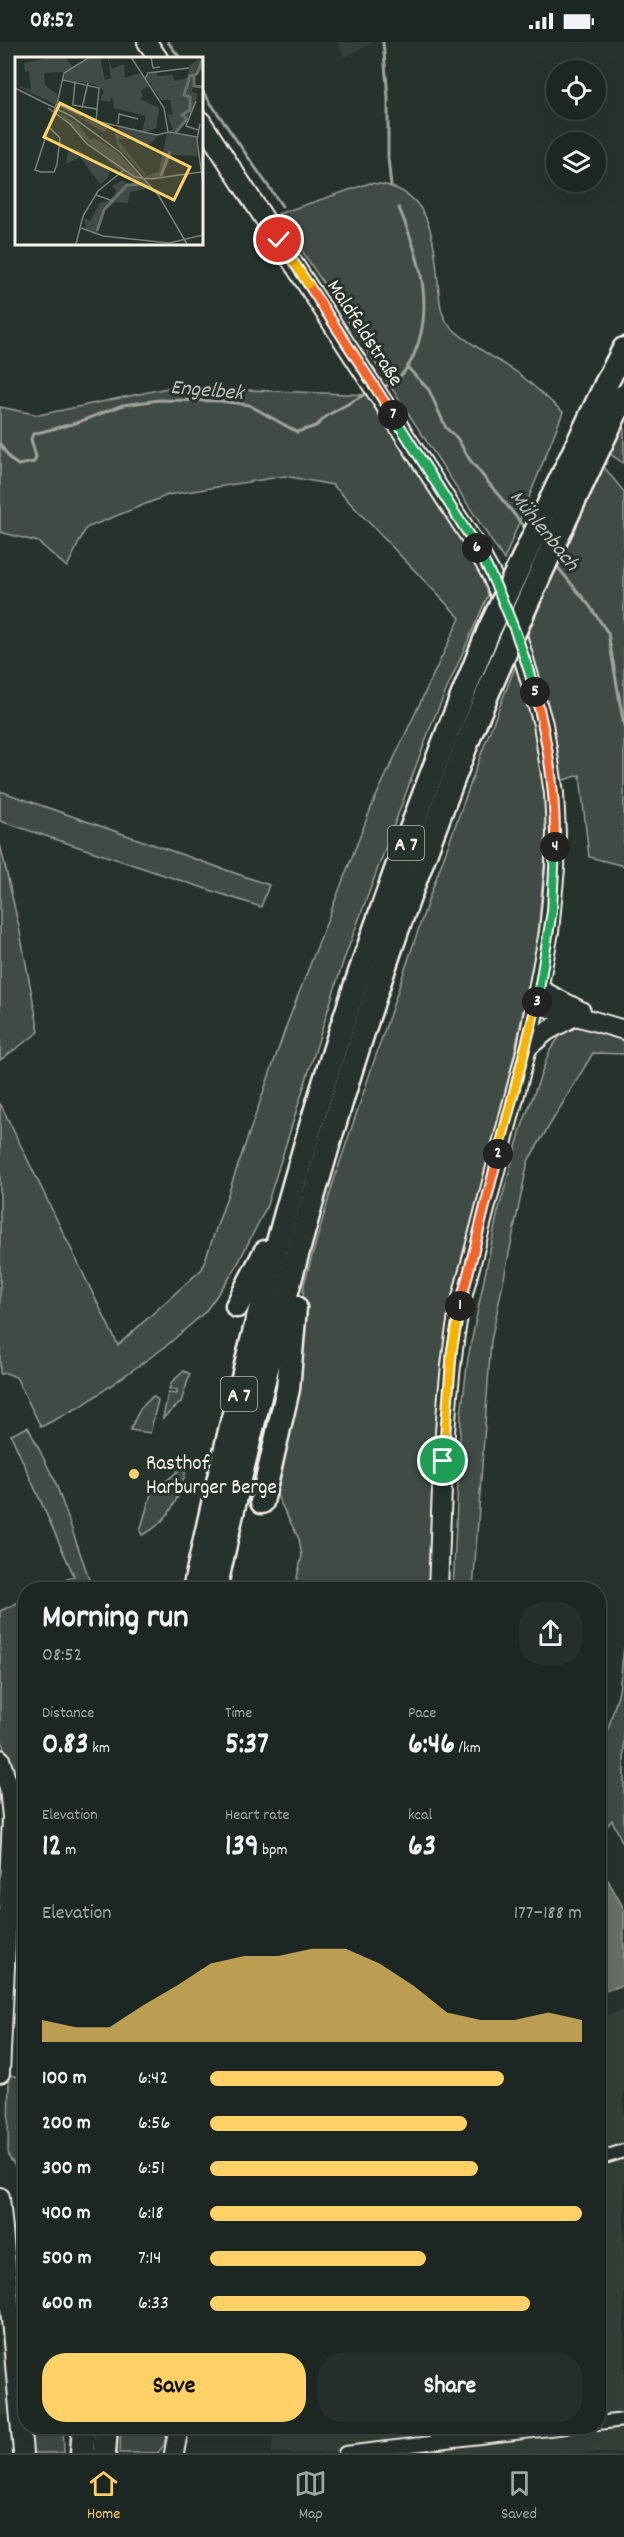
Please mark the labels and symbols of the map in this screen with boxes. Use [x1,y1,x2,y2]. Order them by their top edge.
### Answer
inset map [15,57,202,244]
pin [253,214,304,265]
street label: Maldfeldstraße [318,274,409,393]
water label: Engelbek [169,373,246,410]
pin: 7 [378,400,408,430]
water label: Mühlenbach [501,484,586,579]
pin: 6 [462,533,492,563]
pin: 5 [520,677,550,707]
road number: A 7 [388,826,424,860]
pin: 4 [540,832,570,862]
pin: 3 [522,987,552,1017]
pin: 2 [483,1139,513,1169]
pin: 1 [445,1291,475,1321]
road number: A 7 [221,1377,257,1411]
pin [417,1435,468,1486]
place label: Rasthof Harburger Berge [146,1450,277,1504]
marker: Rasthof Harburger Berge [127,1467,141,1481]

